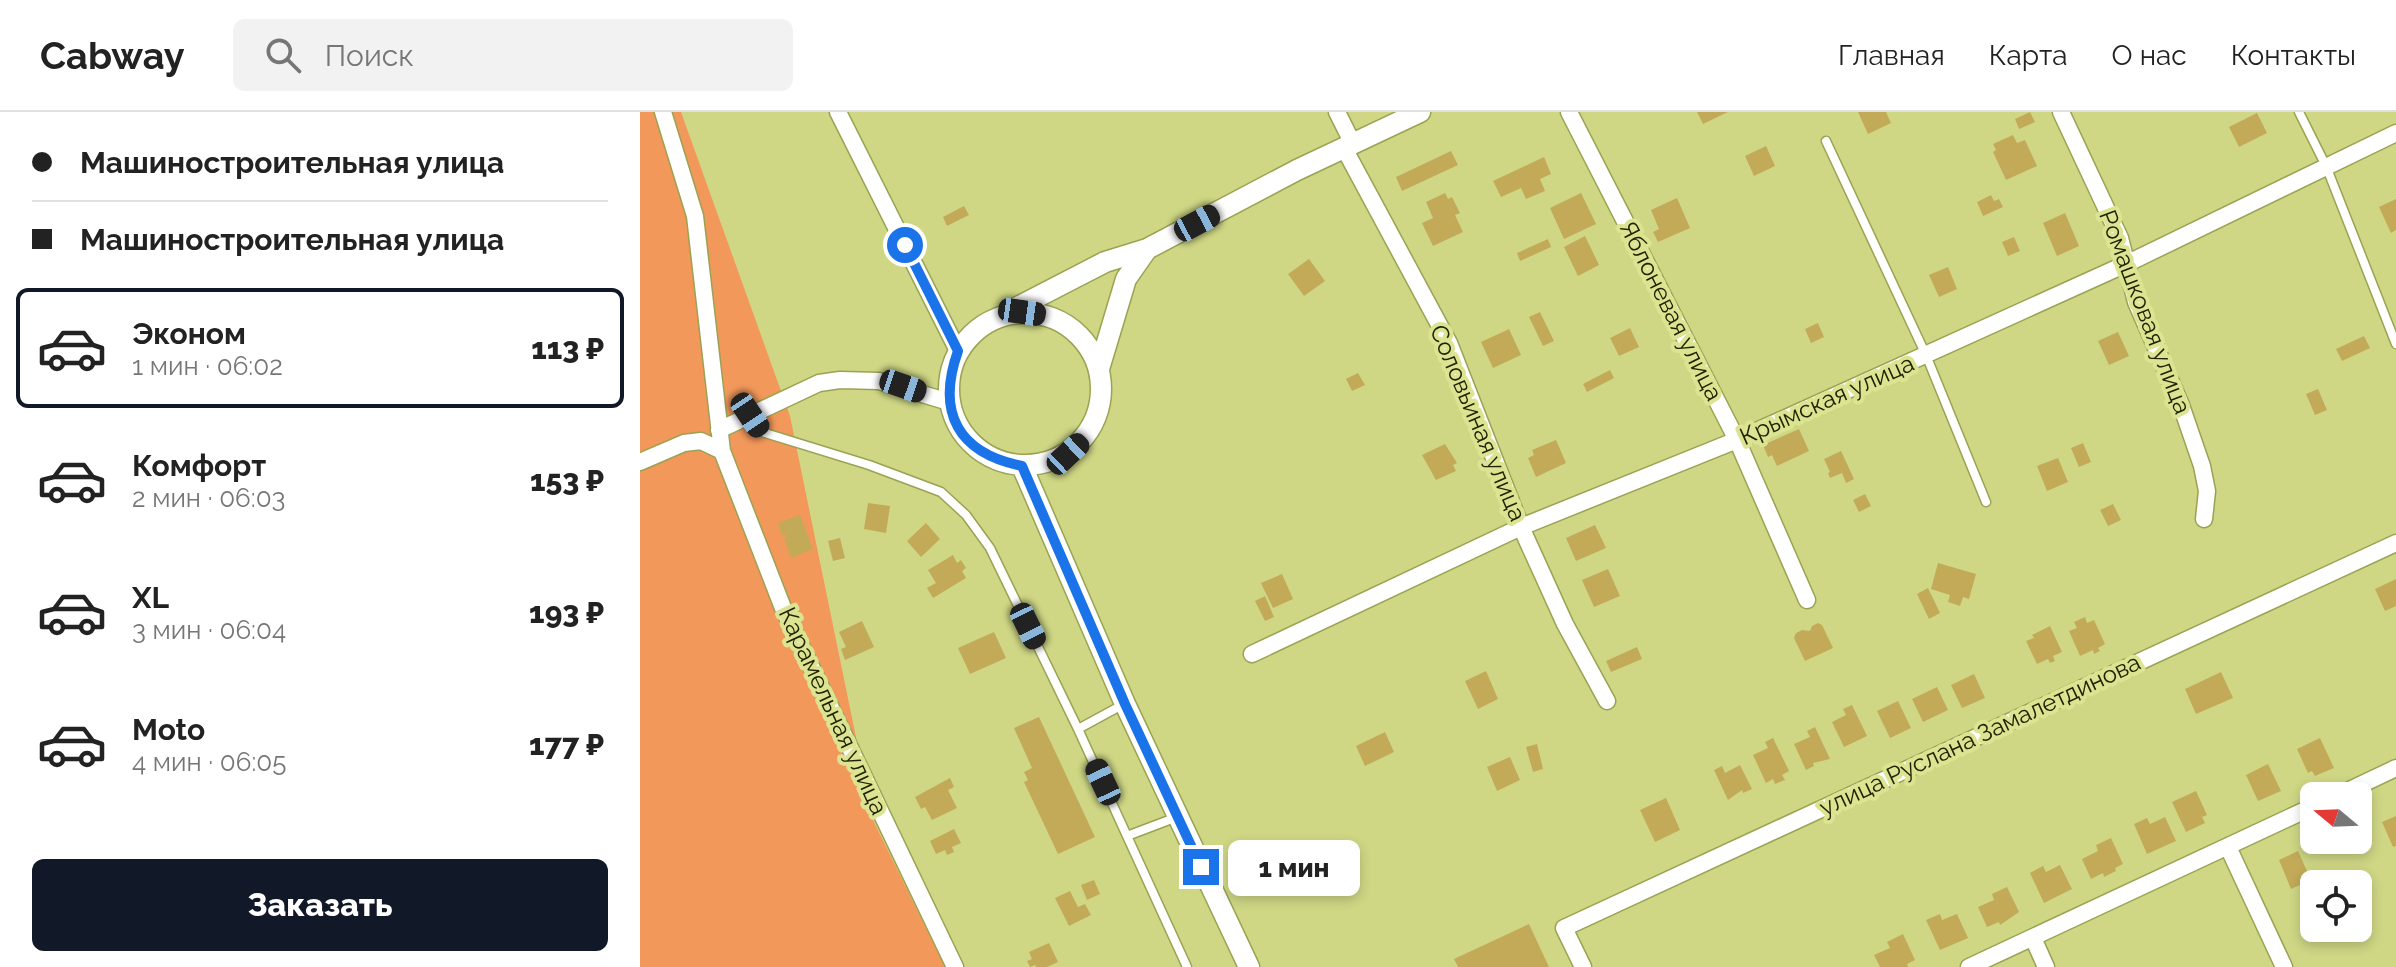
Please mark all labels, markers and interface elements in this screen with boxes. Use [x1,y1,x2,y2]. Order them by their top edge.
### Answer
search box [233,19,793,91]
text: Cabway [40,33,185,78]
icon: search [261,33,305,77]
text: Поиск [325,38,414,73]
text: Главная [1838,39,1945,72]
text: Карта [1989,39,2068,72]
text: О нас [2112,39,2187,72]
text: Контакты [2231,39,2356,72]
text: Машиностроительная улица [80,145,504,180]
car [1170,201,1224,245]
street label: Ромашковая улица [2093,206,2198,418]
street label: Яблоневая улица [1614,216,1729,405]
text: Машиностроительная улица [80,222,504,257]
route start [887,227,923,263]
car [997,297,1047,327]
icon: car [36,312,108,384]
text: Эконом [132,316,246,351]
street label: Соловьиная улица [1424,320,1533,525]
text: 113 ₽ [531,331,604,366]
street label: Крымская улица [1735,348,1918,451]
text: 1 мин · 06:02 [132,351,283,381]
car [876,367,930,405]
car [727,388,773,442]
car [1042,429,1094,479]
icon: car [36,444,108,516]
text: Комфорт [132,448,266,483]
text: 153 ₽ [530,463,604,498]
text: 2 мин · 06:03 [132,483,285,513]
icon: car [36,576,108,648]
text: XL [132,580,169,615]
text: 193 ₽ [529,595,604,630]
car [1007,599,1049,653]
street label: Карамельная улица [773,603,894,819]
text: 3 мин · 06:04 [132,615,286,645]
street label: улица Руслана Замалетдинова [1815,647,2145,822]
icon: car [36,708,108,780]
text: Moto [132,712,205,747]
text: 177 ₽ [529,727,604,762]
text: 4 мин · 06:05 [132,747,286,777]
car [1082,755,1124,809]
north arrow [2300,782,2372,854]
map controls [2300,782,2372,942]
callout: 1 мин [1229,839,1361,895]
route end [1183,849,1219,885]
text: 1 мин [1259,853,1329,883]
button: Заказать [32,859,608,951]
button: locate [2300,870,2372,942]

